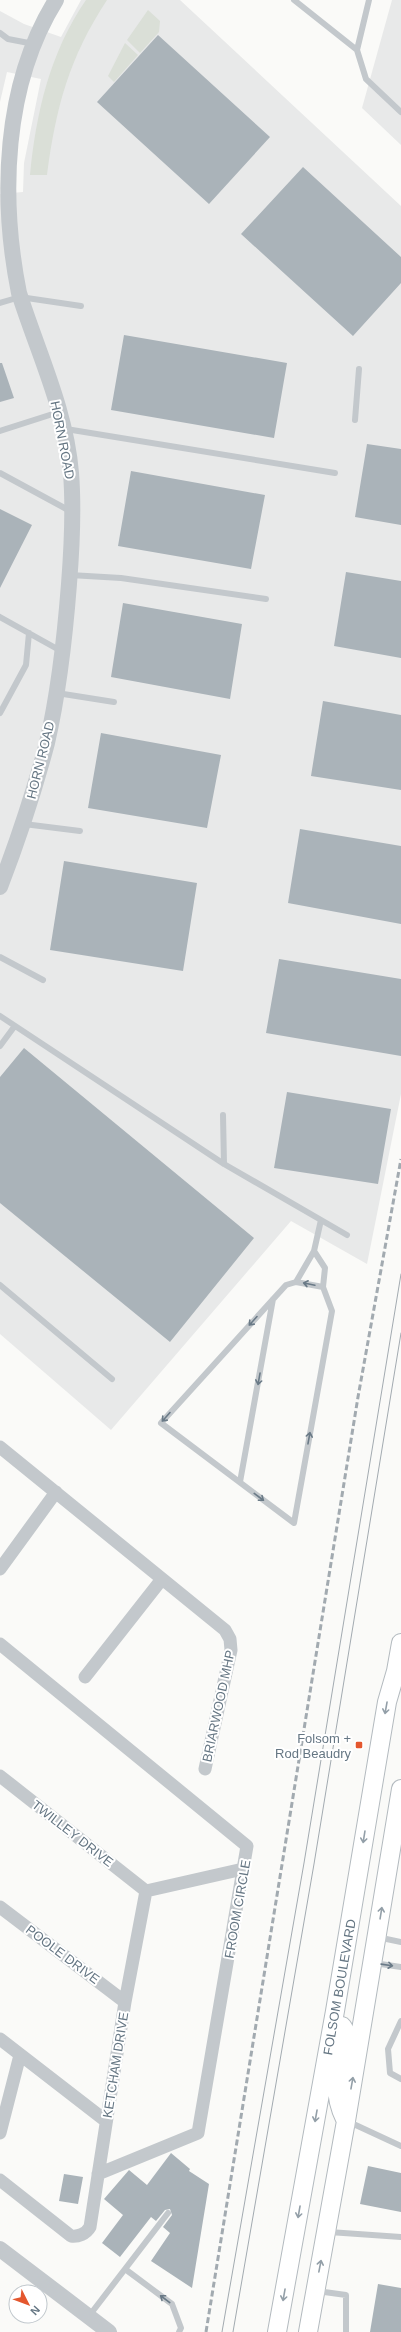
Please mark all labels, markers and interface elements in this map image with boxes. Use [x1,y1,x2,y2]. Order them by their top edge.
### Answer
street label: HORN ROAD [48,400,77,481]
street label: HORN ROAD [24,720,57,800]
one-way arrow [303,1280,316,1288]
one-way arrow [249,1316,258,1326]
one-way arrow [254,1372,262,1385]
one-way arrow [162,1412,171,1422]
one-way arrow [305,1432,313,1445]
one-way arrow [254,1493,265,1501]
street label: BRIARWOOD MHP [199,1649,238,1763]
one-way arrow [381,1701,389,1714]
place label: Folsom + Rod Beaudry [275,1731,351,1761]
marker: Folsom + Rod Beaudry [354,1740,364,1750]
street label: TWILLEY DRIVE [29,1797,116,1870]
one-way arrow [360,1830,368,1843]
street label: FROOM CIRCLE [221,1858,254,1959]
one-way arrow [377,1907,385,1920]
street label: FOLSOM BOULEVARD [320,1918,359,2056]
street label: POOLE DRIVE [23,1922,103,1987]
one-way arrow [380,1961,393,1969]
street label: KETCHAM DRIVE [100,2011,131,2119]
one-way arrow [348,2077,356,2090]
one-way arrow [312,2110,320,2123]
one-way arrow [294,2205,302,2218]
one-way arrow [316,2260,324,2273]
north arrow [8,2284,48,2324]
one-way arrow [280,2288,288,2301]
one-way arrow [160,2294,171,2303]
text: N [28,2304,43,2318]

